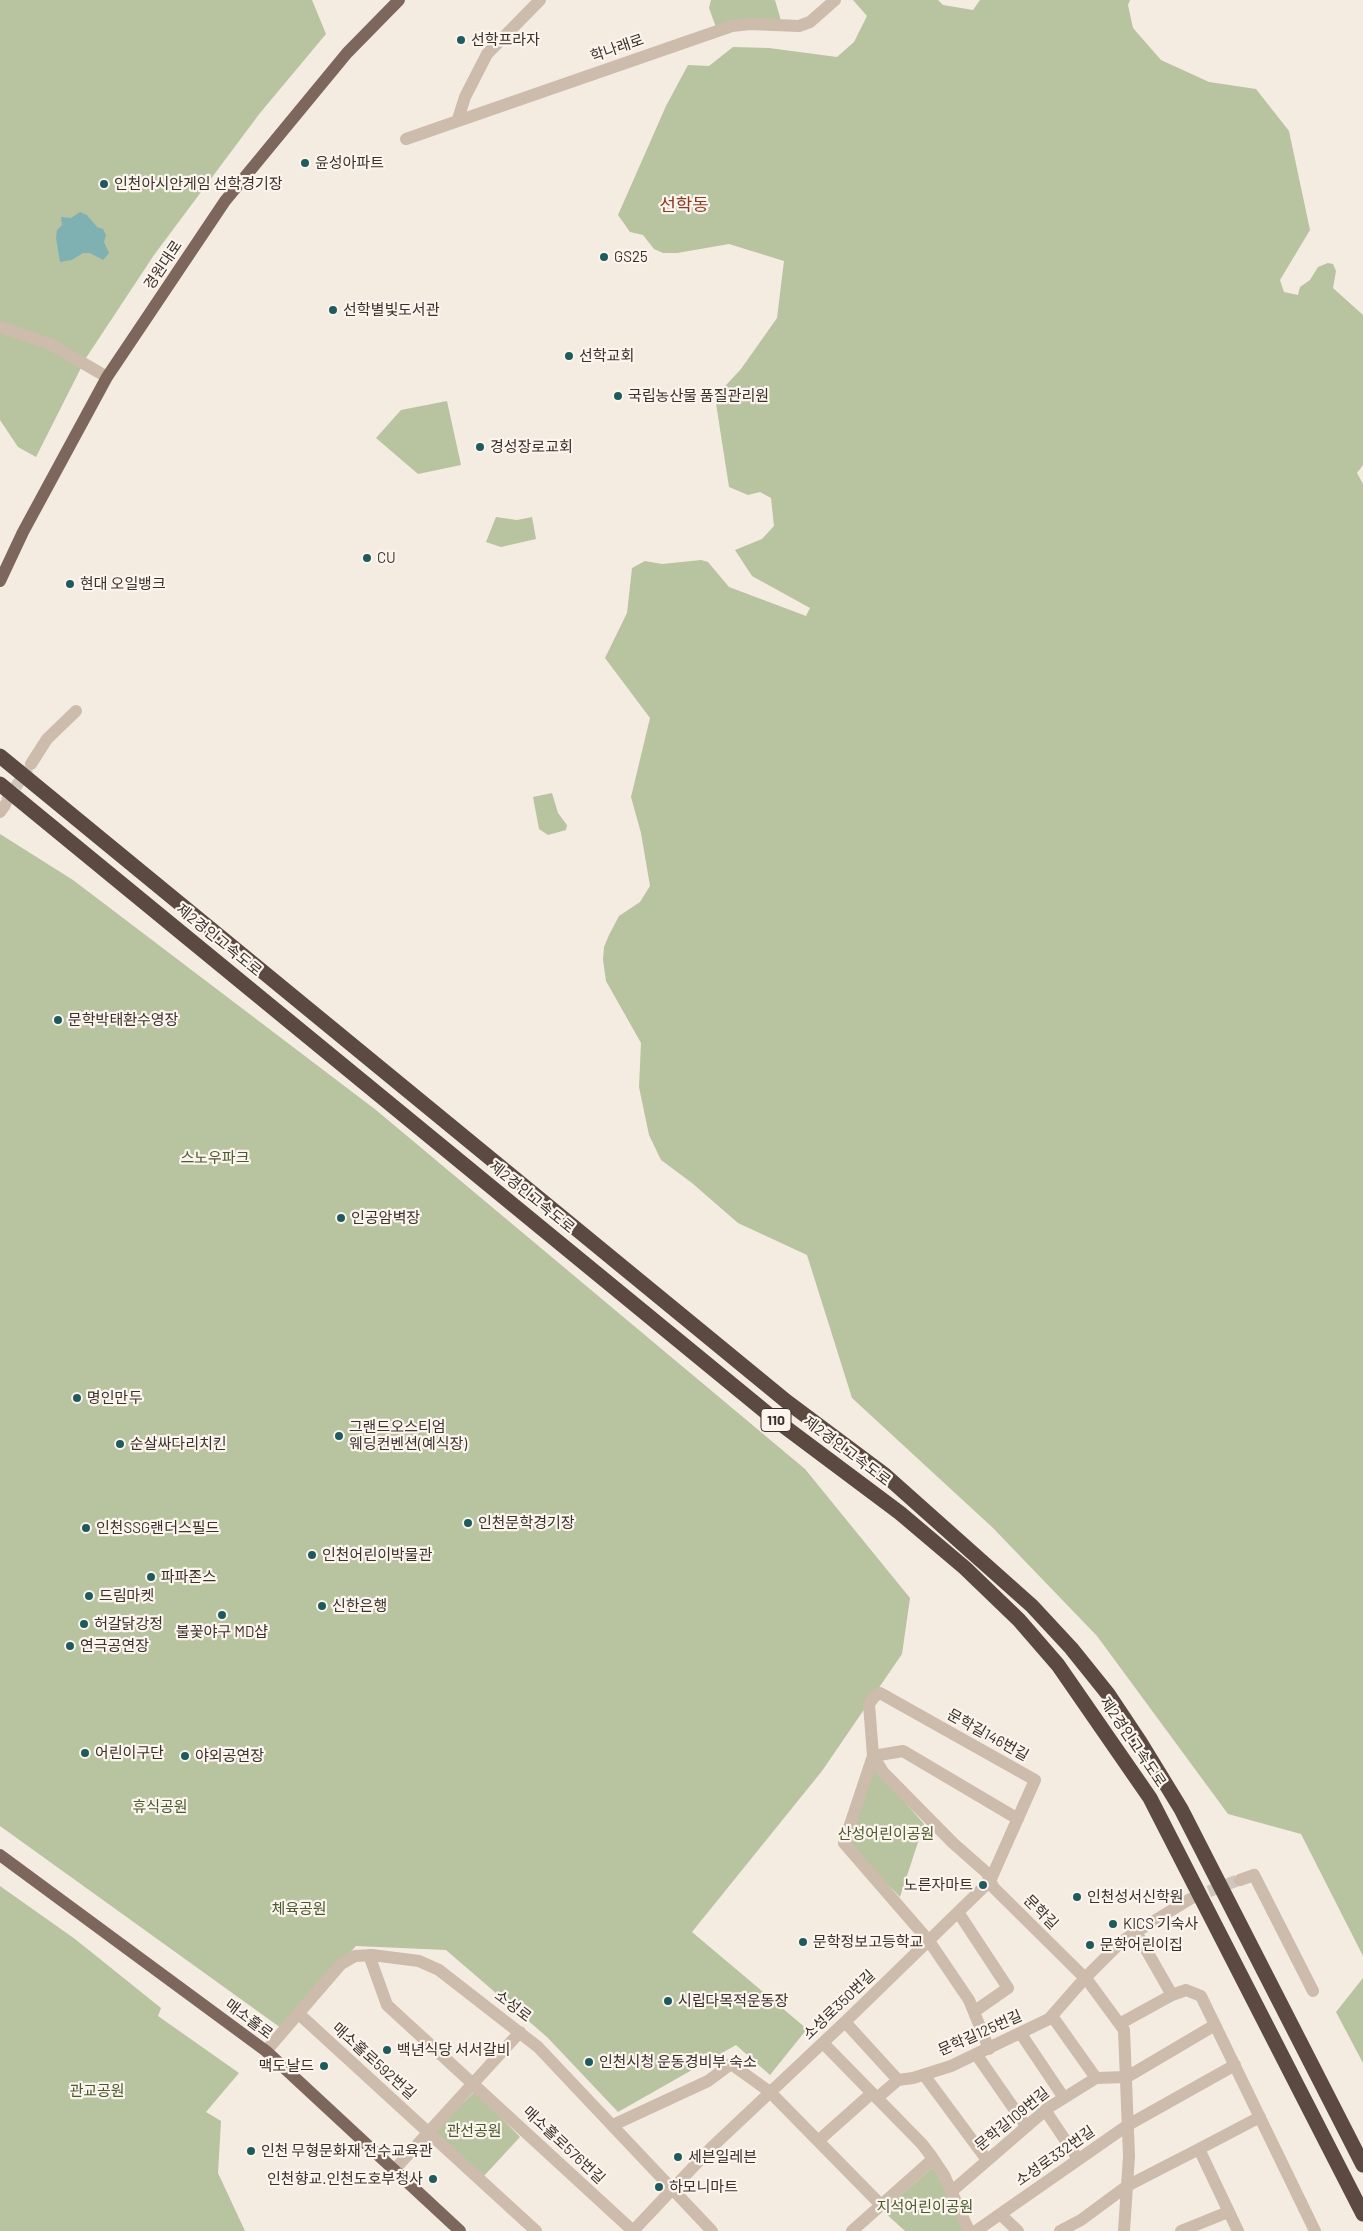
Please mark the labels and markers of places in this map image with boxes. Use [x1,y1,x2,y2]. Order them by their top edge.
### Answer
place label: 선학프라자 [471,31,540,49]
marker: 선학프라자 [455,34,467,46]
place label: 윤성아파트 [315,154,384,172]
marker: 윤성아파트 [299,157,311,169]
place label: 인천아시안게임 선학경기장 [114,175,283,193]
marker: 인천아시안게임 선학경기장 [98,178,110,190]
place label: GS25 [614,248,648,266]
marker: GS25 [598,251,610,263]
place label: 선학별빛도서관 [343,301,440,319]
marker: 선학별빛도서관 [327,304,339,316]
place label: 선학교회 [579,347,634,365]
marker: 선학교회 [563,350,575,362]
place label: 국립농산물 품질관리원 [628,387,769,405]
marker: 국립농산물 품질관리원 [612,390,624,402]
place label: 경성장로교회 [490,438,573,456]
marker: 경성장로교회 [474,441,486,453]
place label: CU [377,549,396,567]
marker: CU [361,552,373,564]
place label: 현대 오일뱅크 [80,575,166,593]
marker: 현대 오일뱅크 [64,578,76,590]
place label: 문학박태환수영장 [68,1011,178,1029]
marker: 문학박태환수영장 [52,1014,64,1026]
place label: 인공암벽장 [351,1209,420,1227]
marker: 인공암벽장 [335,1212,347,1224]
place label: 명인만두 [87,1389,142,1407]
marker: 명인만두 [71,1392,83,1404]
place label: 그랜드오스티엄 웨딩컨벤션(예식장) [349,1418,467,1453]
marker: 그랜드오스티엄 웨딩컨벤션(예식장) [333,1430,345,1442]
place label: 순살싸다리치킨 [130,1435,227,1453]
marker: 순살싸다리치킨 [114,1438,126,1450]
place label: 인천문학경기장 [478,1514,575,1532]
marker: 인천문학경기장 [462,1517,474,1529]
place label: 인천SSG랜더스필드 [96,1519,219,1537]
marker: 인천SSG랜더스필드 [80,1522,92,1534]
place label: 인천어린이박물관 [322,1546,432,1564]
marker: 인천어린이박물관 [306,1549,318,1561]
place label: 파파존스 [161,1568,216,1586]
marker: 파파존스 [145,1571,157,1583]
place label: 드림마켓 [99,1587,154,1605]
marker: 드림마켓 [83,1590,95,1602]
place label: 신한은행 [332,1597,387,1615]
marker: 신한은행 [316,1600,328,1612]
marker: 불꽃야구 MD샵 [216,1609,228,1621]
place label: 허갈닭강정 [94,1615,163,1633]
marker: 허갈닭강정 [78,1618,90,1630]
place label: 불꽃야구 MD샵 [176,1623,268,1641]
place label: 연극공연장 [80,1637,149,1655]
marker: 연극공연장 [64,1640,76,1652]
place label: 어린이구단 [95,1744,164,1762]
marker: 어린이구단 [79,1747,91,1759]
place label: 야외공연장 [195,1747,264,1765]
marker: 야외공연장 [179,1750,191,1762]
place label: 노른자마트 [904,1876,973,1894]
marker: 노른자마트 [977,1879,989,1891]
place label: 인천성서신학원 [1087,1888,1184,1906]
marker: 인천성서신학원 [1071,1891,1083,1903]
place label: KICS 기숙사 [1123,1915,1198,1933]
marker: KICS 기숙사 [1107,1918,1119,1930]
place label: 문학정보고등학교 [813,1933,923,1951]
marker: 문학정보고등학교 [797,1936,809,1948]
place label: 문학어린이집 [1100,1936,1183,1954]
marker: 문학어린이집 [1084,1939,1096,1951]
place label: 시립다목적운동장 [678,1992,788,2010]
marker: 시립다목적운동장 [662,1995,674,2007]
place label: 백년식당 서서갈비 [397,2041,510,2059]
marker: 백년식당 서서갈비 [381,2044,393,2056]
place label: 인천시청 운동경비부 숙소 [599,2053,757,2071]
marker: 인천시청 운동경비부 숙소 [583,2056,595,2068]
place label: 맥도날드 [259,2057,314,2075]
marker: 맥도날드 [318,2060,330,2072]
place label: 인천 무형문화재 전수교육관 [261,2142,433,2160]
marker: 인천 무형문화재 전수교육관 [245,2145,257,2157]
place label: 세븐일레븐 [688,2148,757,2166]
marker: 세븐일레븐 [672,2151,684,2163]
place label: 인천향교.인천도호부청사 [267,2170,423,2188]
marker: 인천향교.인천도호부청사 [427,2173,439,2185]
place label: 하모니마트 [669,2178,738,2196]
marker: 하모니마트 [653,2181,665,2193]

